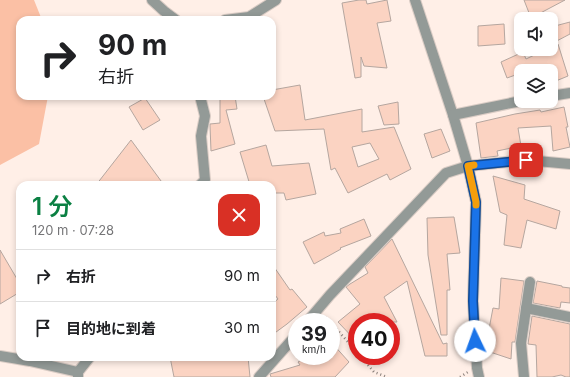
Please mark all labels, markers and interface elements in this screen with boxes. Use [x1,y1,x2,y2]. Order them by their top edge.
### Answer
map controls [514,12,558,108]
button: sound [514,12,558,56]
text: 90 m [98,28,167,62]
icon: right [32,32,84,84]
button: layers [514,64,558,108]
text: 右折 [98,66,134,87]
pin [509,143,543,177]
icon: arrive [515,149,537,171]
text: 1 分 [32,192,72,221]
button: close [218,194,260,236]
text: 120 m · 07:28 [32,222,114,238]
icon: right [32,265,54,287]
text: 90 m [224,266,260,285]
text: 右折 [66,267,96,286]
speed limit sign: 40 [348,313,400,365]
icon: arrive [32,317,54,339]
text: 30 m [224,318,260,337]
text: 目的地に到着 [66,319,156,338]
position arrow [454,320,496,362]
text: 39 [301,322,327,346]
text: km/h [302,343,326,355]

